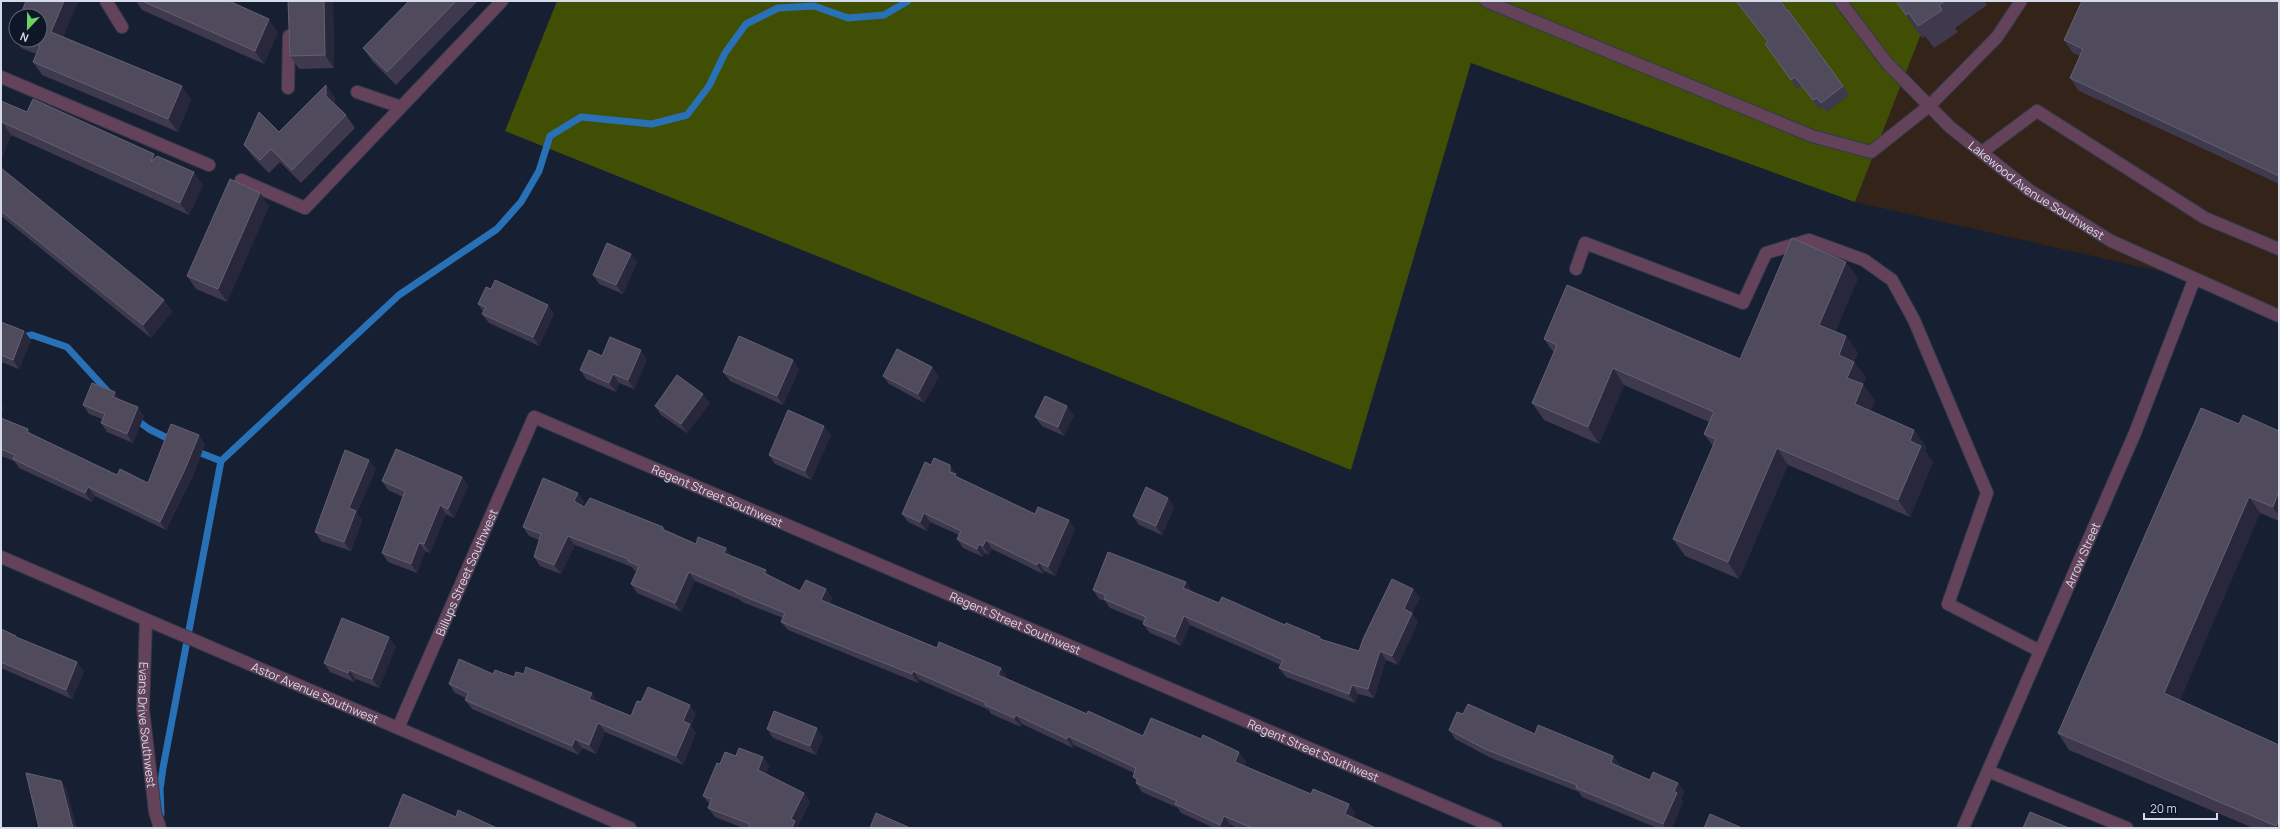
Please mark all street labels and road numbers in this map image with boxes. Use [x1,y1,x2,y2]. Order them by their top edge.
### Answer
street label: Lakewood Avenue Southwest [1965,137,2108,244]
street label: Regent Street Southwest [649,460,786,531]
street label: Billups Street Southwest [431,506,501,638]
street label: Arrow Street [2060,519,2104,590]
street label: Regent Street Southwest [947,587,1084,658]
street label: Astor Avenue Southwest [249,657,381,727]
street label: Evans Drive Southwest [134,662,161,789]
street label: Regent Street Southwest [1245,714,1382,786]

